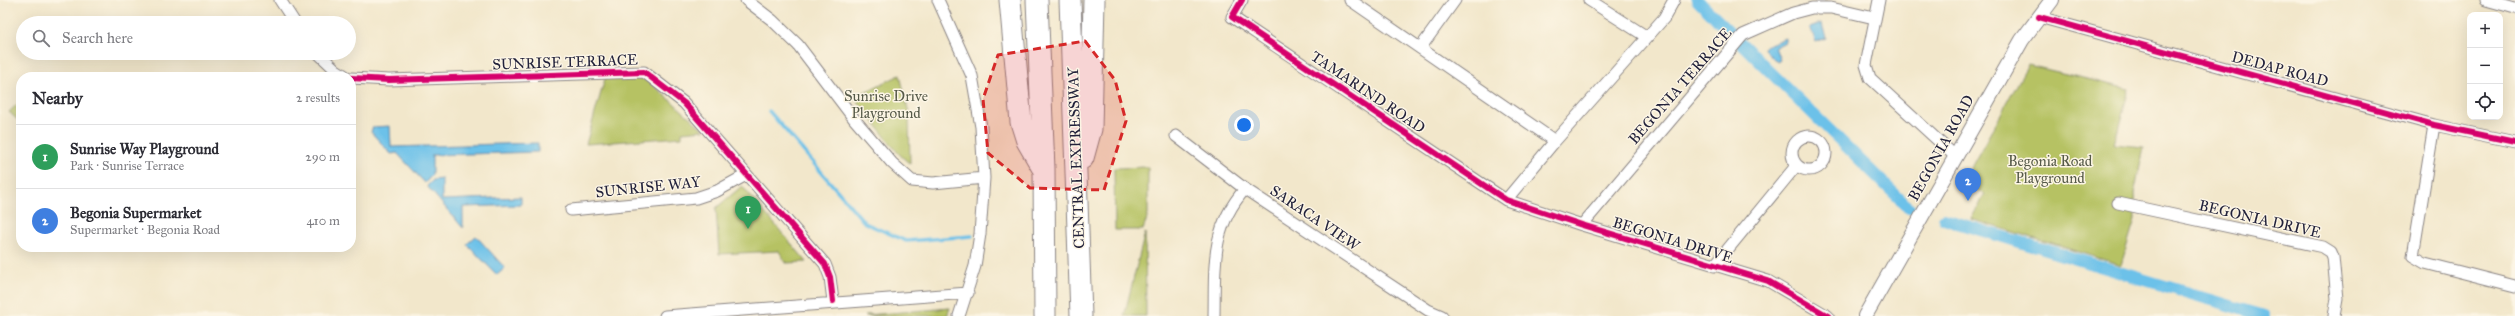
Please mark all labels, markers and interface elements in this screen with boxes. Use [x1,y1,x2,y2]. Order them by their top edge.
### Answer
map controls [2467,12,2503,120]
button: + [2467,12,2503,48]
search box [16,16,356,60]
street label: BEGONIA TERRACE [1625,24,1736,148]
icon: search [30,27,52,49]
text: Search here [62,29,133,47]
street label: TAMARIND ROAD [1307,47,1429,137]
street label: DEDAP ROAD [2230,47,2330,91]
button: − [2467,48,2503,84]
street label: SUNRISE TERRACE [492,50,638,74]
street label: CENTRAL EXPRESSWAY [1064,67,1088,249]
button: locate [2467,84,2503,120]
park label: Sunrise Drive Playground [844,87,928,122]
text: Nearby [32,88,83,109]
text: 2 results [296,90,340,106]
street label: BEGONIA ROAD [1904,92,1978,204]
your location [1234,115,1254,135]
text: Sunrise Way Playground [70,140,219,158]
text: 1 [42,149,48,165]
text: 290 m [305,149,340,165]
park label: Begonia Road Playground [2008,152,2093,187]
text: Park · Sunrise Terrace [70,158,184,174]
pin: 2 [1955,168,1981,201]
street label: SUNRISE WAY [595,172,702,201]
street label: SARACA VIEW [1267,181,1364,255]
pin: 1 [735,196,761,229]
street label: BEGONIA DRIVE [2197,196,2323,242]
text: Begonia Supermarket [70,204,201,222]
text: 2 [42,213,48,229]
text: 410 m [306,213,340,229]
street label: BEGONIA DRIVE [1611,213,1736,267]
text: Supermarket · Begonia Road [70,222,220,238]

